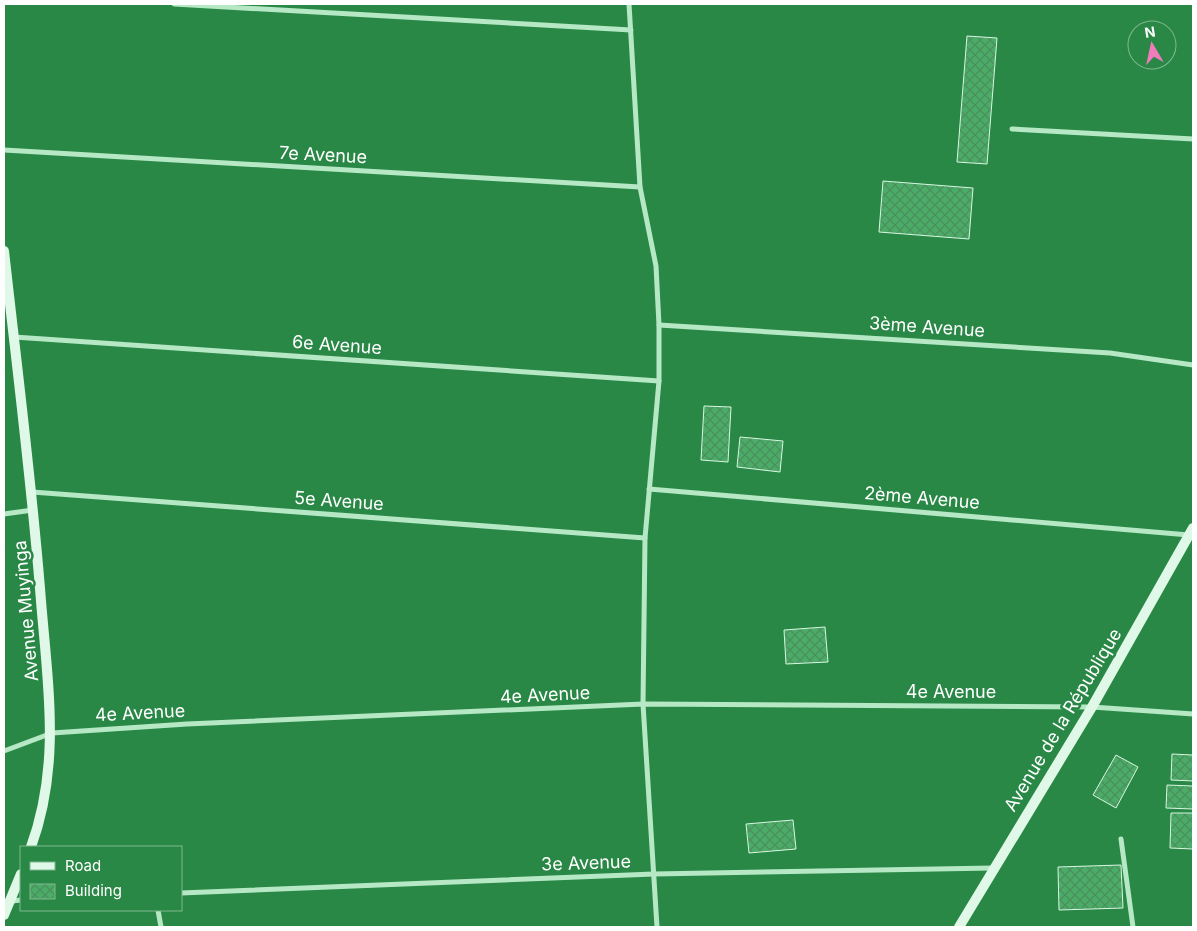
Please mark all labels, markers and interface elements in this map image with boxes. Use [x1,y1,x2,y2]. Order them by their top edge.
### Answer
north arrow [1127,20,1177,70]
text: N [1143,22,1156,41]
street label: 7e Avenue [279,142,368,167]
street label: 3ème Avenue [868,312,986,341]
street label: 6e Avenue [291,331,383,358]
street label: 2ème Avenue [863,482,981,513]
street label: 5e Avenue [294,487,385,514]
street label: Avenue Muyinga [9,540,42,682]
street label: Avenue de la République [1000,624,1126,815]
street label: 4e Avenue [906,681,996,702]
street label: 4e Avenue [499,682,591,707]
street label: 4e Avenue [94,700,186,725]
legend [20,846,182,911]
street label: 3e Avenue [541,850,631,875]
text: Road [65,856,101,875]
text: Building [65,881,122,900]

